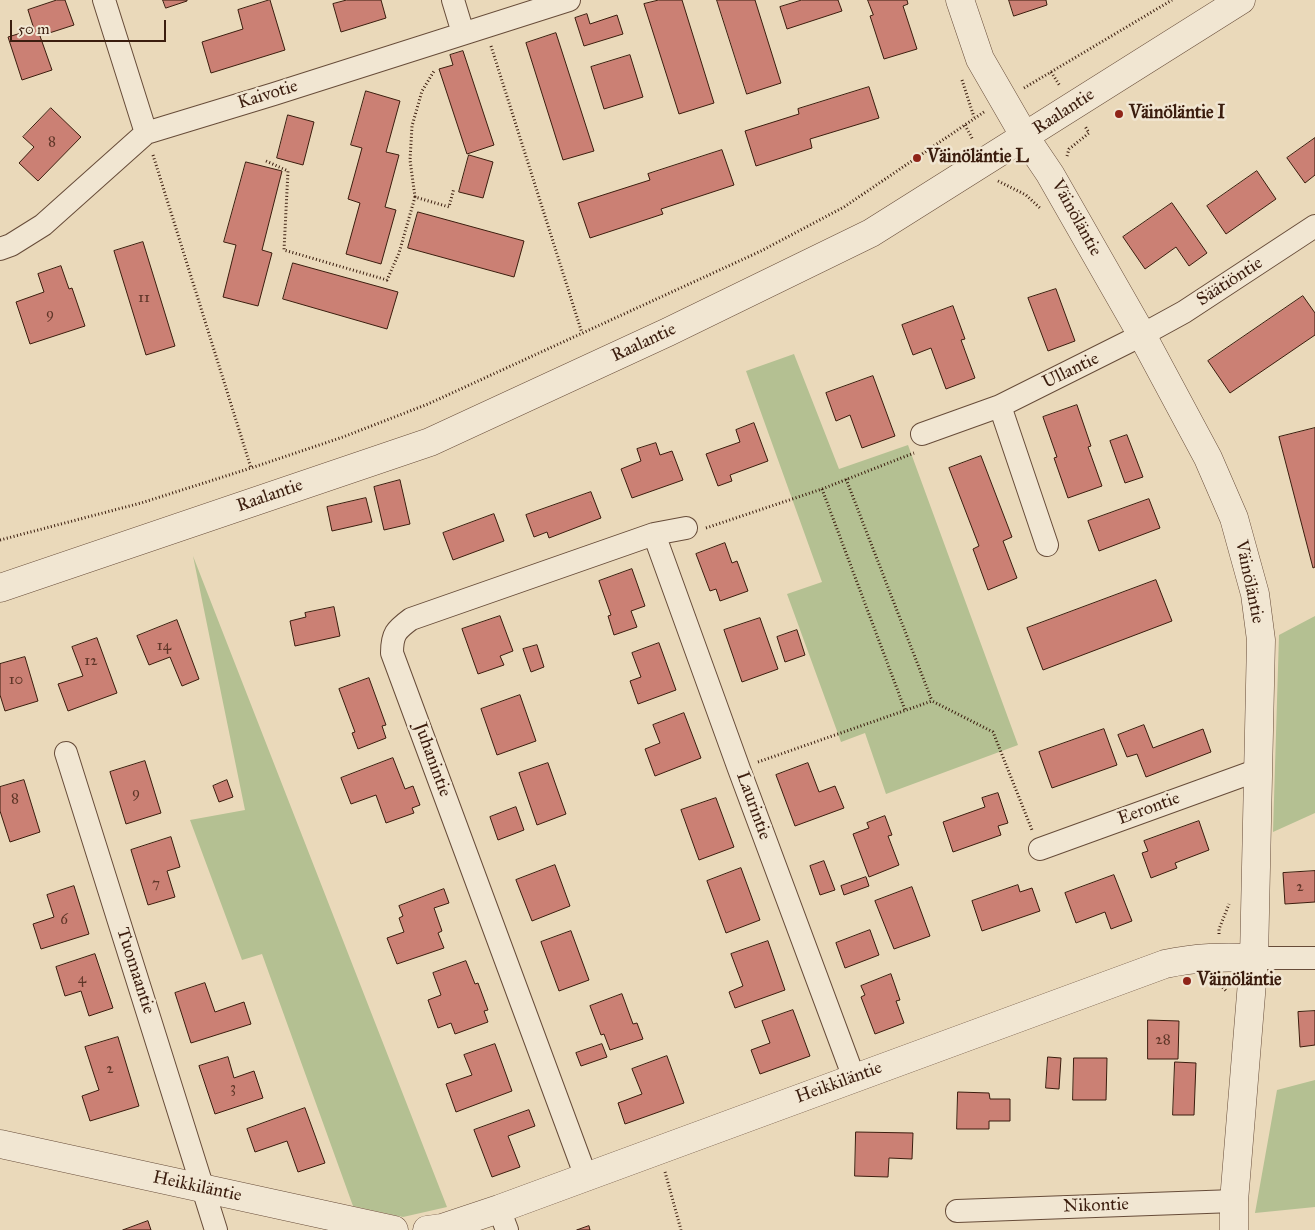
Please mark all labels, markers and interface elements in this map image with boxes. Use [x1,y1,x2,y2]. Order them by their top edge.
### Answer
scale bar [12,10,169,42]
text: 50 m [18,20,50,38]
street label: Kaivotie [235,76,301,114]
street label: Raalantie [1029,84,1099,140]
place label: Väinöläntie I [1129,103,1225,125]
marker: Väinöläntie I [1113,108,1125,120]
house number: 8 [48,133,56,151]
place label: Väinöläntie L [927,147,1029,169]
marker: Väinöläntie L [911,152,923,164]
street label: Väinöläntie [1046,176,1106,260]
street label: Säätiöntie [1193,253,1267,311]
house number: 11 [138,289,150,307]
house number: 9 [46,305,54,323]
street label: Raalantie [608,319,680,367]
street label: Ullantie [1039,348,1103,394]
street label: Raalantie [234,475,306,517]
street label: Väinöläntie [1230,538,1268,626]
house number: 14 [157,637,171,655]
house number: 12 [84,652,98,670]
house number: 10 [9,671,23,689]
street label: Juhanintie [409,720,455,800]
street label: Laurintie [731,769,775,843]
house number: 9 [132,784,140,802]
street label: Eerontie [1115,788,1183,830]
house number: 8 [11,790,19,808]
house number: 7 [152,875,160,893]
house number: 2 [1296,878,1304,896]
house number: 6 [60,911,68,929]
street label: Tuomaantie [111,925,159,1017]
house number: 4 [78,970,86,988]
place label: Väinöläntie [1197,970,1282,992]
marker: Väinöläntie [1181,975,1193,987]
house number: 28 [1155,1031,1171,1049]
street label: Heikkiläntie [793,1057,885,1109]
house number: 2 [106,1060,114,1078]
house number: 3 [230,1079,236,1097]
street label: Heikkiläntie [151,1167,243,1207]
street label: Nikontie [1063,1194,1129,1218]

